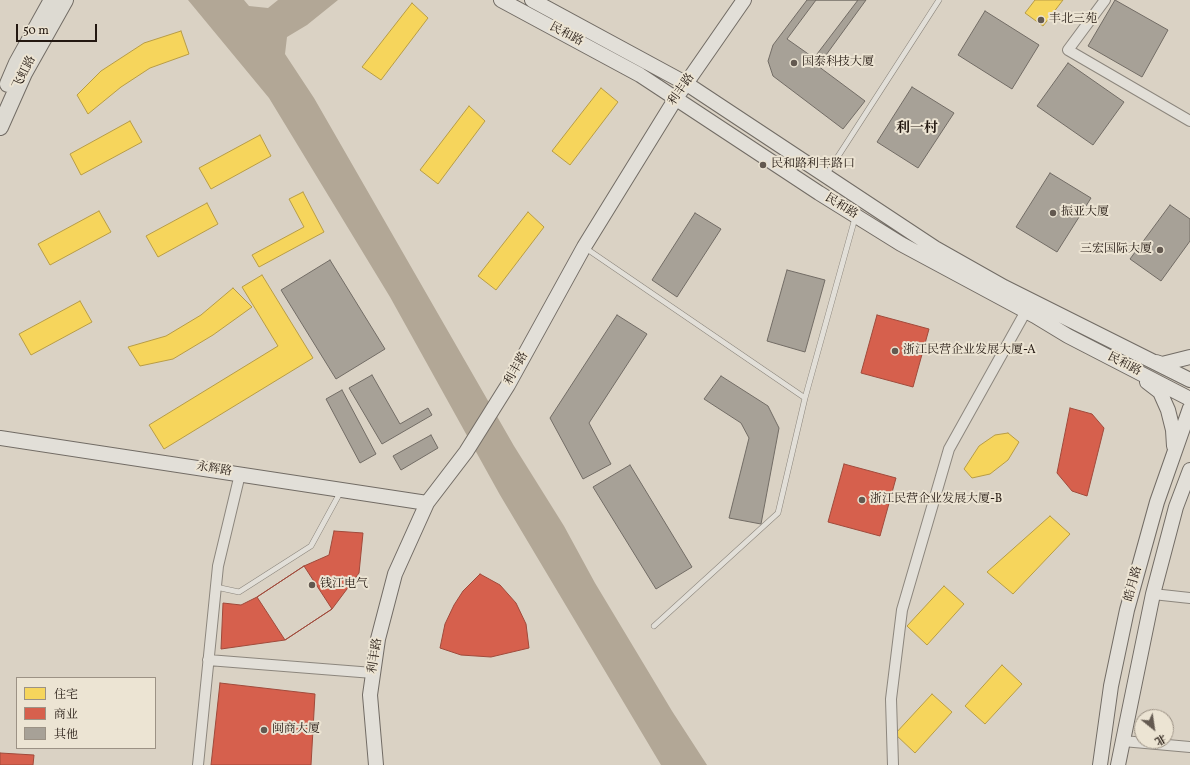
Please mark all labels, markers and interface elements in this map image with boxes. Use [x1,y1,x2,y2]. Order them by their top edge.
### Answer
place label: 丰北三苑 [1049,13,1097,27]
marker: 丰北三苑 [1036,15,1046,25]
scale bar [18,16,99,42]
street label: 民和路 [547,20,585,50]
text: 50 m [23,23,49,39]
street label: 飞虹路 [10,54,40,92]
place label: 国泰科技大厦 [802,56,874,70]
marker: 国泰科技大厦 [789,58,799,68]
street label: 利丰路 [666,71,698,109]
district label: 利一村 [896,121,938,137]
place label: 民和路利丰路口 [771,158,855,172]
marker: 民和路利丰路口 [758,160,768,170]
street label: 民和路 [822,191,860,223]
place label: 振亚大厦 [1061,206,1109,220]
marker: 振亚大厦 [1048,208,1058,218]
place label: 三宏国际大厦 [1080,243,1152,257]
marker: 三宏国际大厦 [1155,245,1165,255]
place label: 浙江民营企业发展大厦-A [903,344,1036,358]
marker: 浙江民营企业发展大厦-A [890,346,900,356]
street label: 利丰路 [502,350,532,388]
street label: 民和路 [1105,350,1143,380]
street label: 永辉路 [195,460,233,480]
place label: 浙江民营企业发展大厦-B [870,493,1002,507]
marker: 浙江民营企业发展大厦-B [857,495,867,505]
street label: 皓月路 [1122,565,1146,603]
place label: 钱江电气 [320,578,368,592]
marker: 钱江电气 [307,580,317,590]
street label: 利丰路 [366,637,386,675]
legend [16,677,156,749]
text: 住宅 [54,687,78,703]
text: 商业 [54,707,78,723]
north arrow [1134,709,1174,749]
place label: 闽商大厦 [272,723,320,737]
marker: 闽商大厦 [259,725,269,735]
text: 其他 [54,727,78,743]
text: 北 [1151,730,1168,748]

